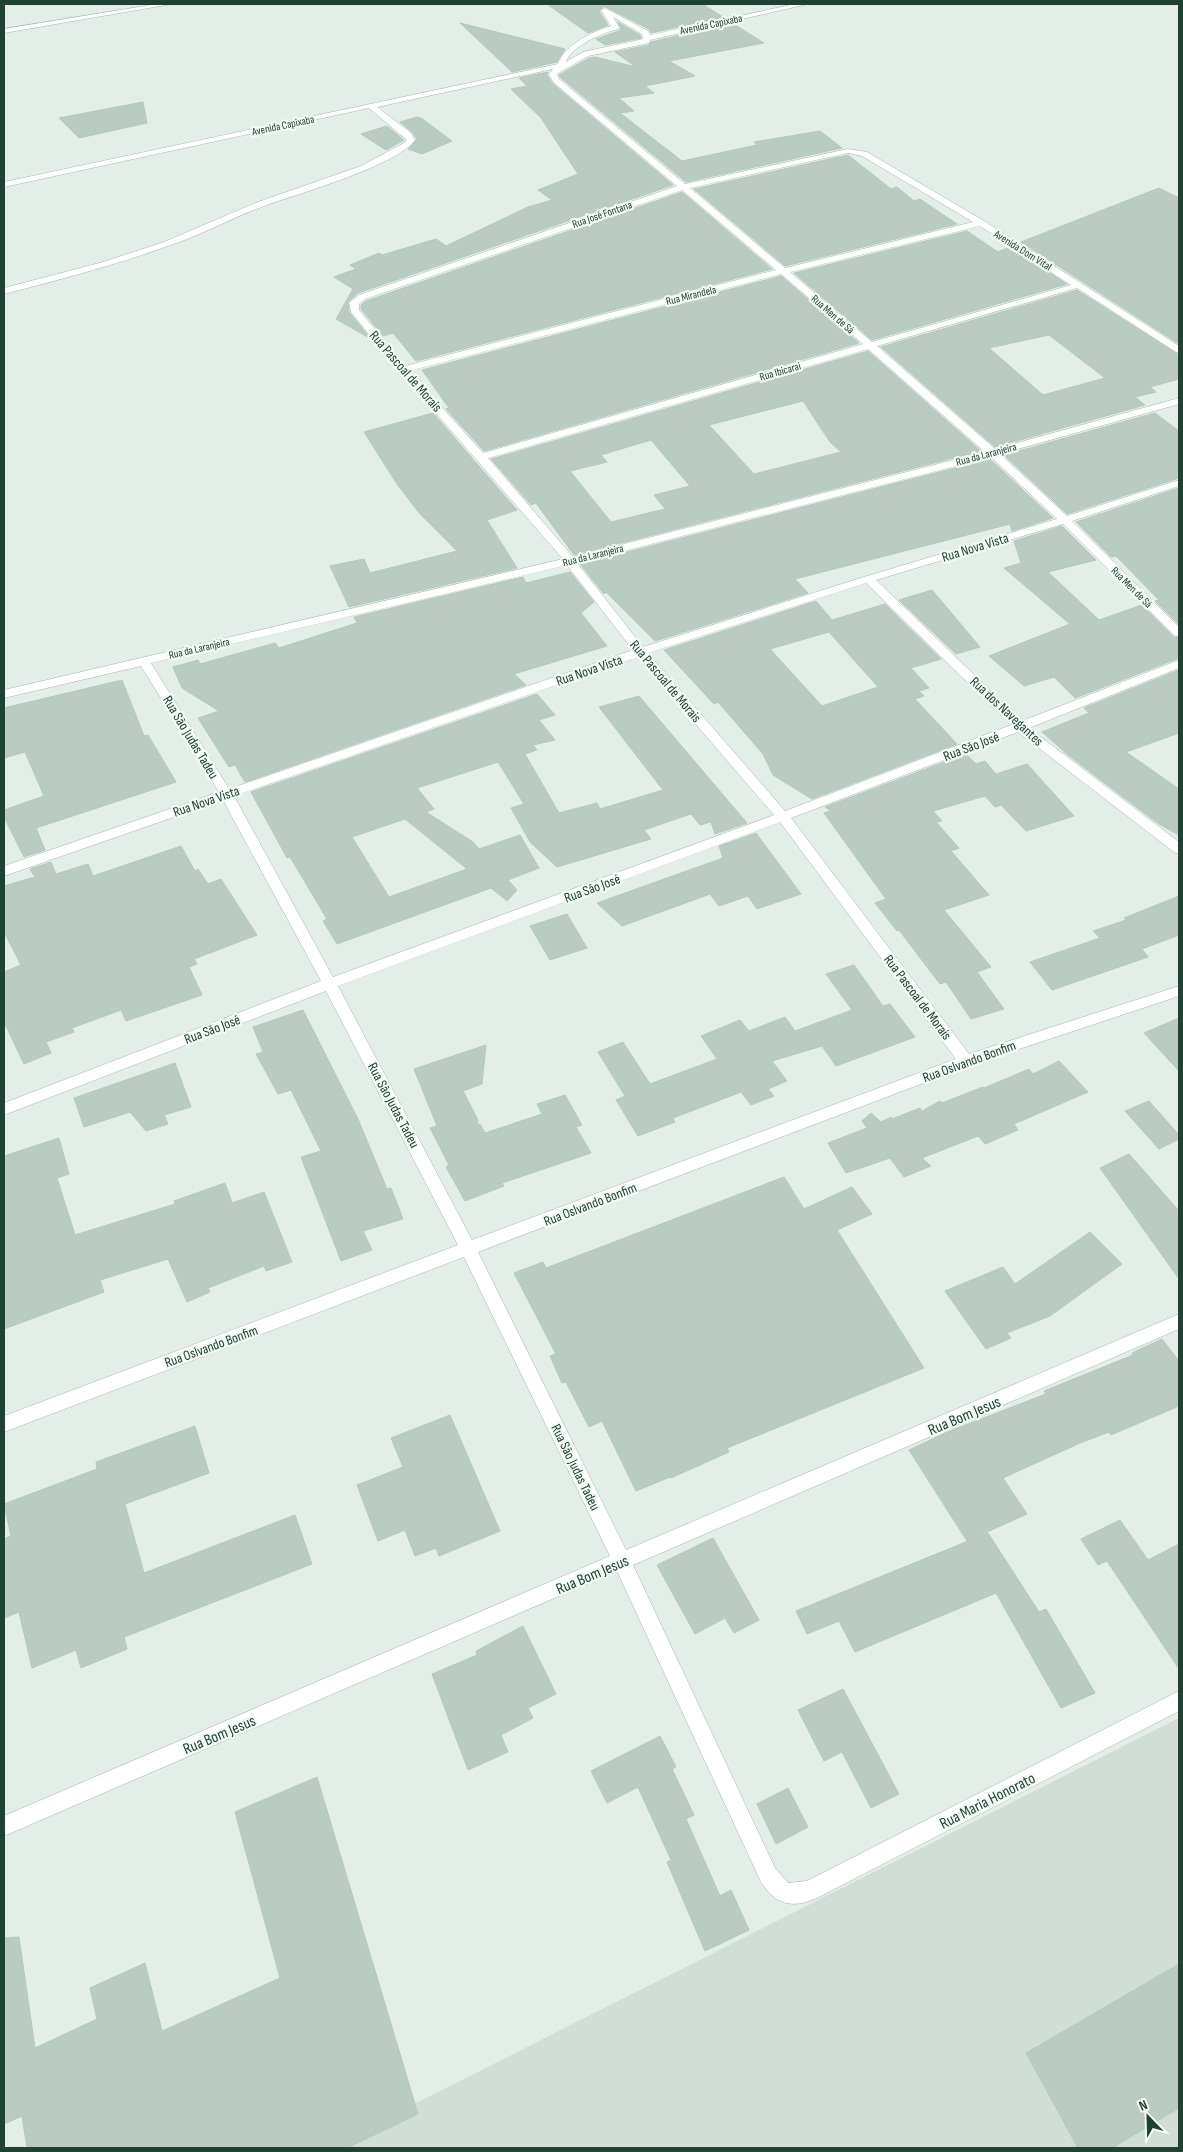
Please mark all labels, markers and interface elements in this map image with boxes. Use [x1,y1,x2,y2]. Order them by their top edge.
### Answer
street label: Avenida Capixaba [678,12,744,38]
street label: Avenida Capixaba [250,113,316,139]
street label: Rua José Fontana [571,198,634,231]
street label: Avenida Dom Vital [991,227,1054,273]
street label: Rua Mirandela [665,283,718,308]
street label: Rua Men de Sá [808,292,857,337]
street label: Rua Pascoal de Morais [366,327,446,416]
street label: Rua Ibicarai [758,359,802,384]
street label: Rua da Laranjeira [954,440,1018,469]
street label: Rua Nova Vista [940,529,1011,566]
street label: Rua da Laranjeira [561,542,625,569]
street label: Rua Men de Sá [1108,564,1155,611]
street label: Rua da Laranjeira [167,635,231,662]
street label: Rua Pascoal de Morais [626,637,705,726]
street label: Rua Nova Vista [554,651,625,690]
street label: Rua dos Navegantes [967,673,1047,750]
street label: Rua São Judas Tadeu [159,693,222,782]
street label: Rua São José [941,728,1002,765]
street label: Rua Nova Vista [171,782,242,821]
street label: Rua São José [562,870,623,906]
street label: Rua Pascoal de Morais [880,951,955,1043]
street label: Rua São José [182,1011,243,1048]
street label: Rua Oslvando Bonfim [920,1037,1018,1086]
street label: Rua São Judas Tadeu [364,1060,423,1151]
street label: Rua Oslvando Bonfim [541,1179,639,1230]
street label: Rua Oslvando Bonfim [162,1322,260,1371]
street label: Rua Bom Jesus [925,1392,1004,1440]
street label: Rua São Judas Tadeu [547,1421,604,1513]
street label: Rua Bom Jesus [553,1551,632,1599]
street label: Rua Bom Jesus [180,1711,259,1759]
street label: Rua Maria Honorato [937,1769,1039,1834]
north arrow [1123,2092,1173,2142]
text: N [1136,2096,1150,2115]

